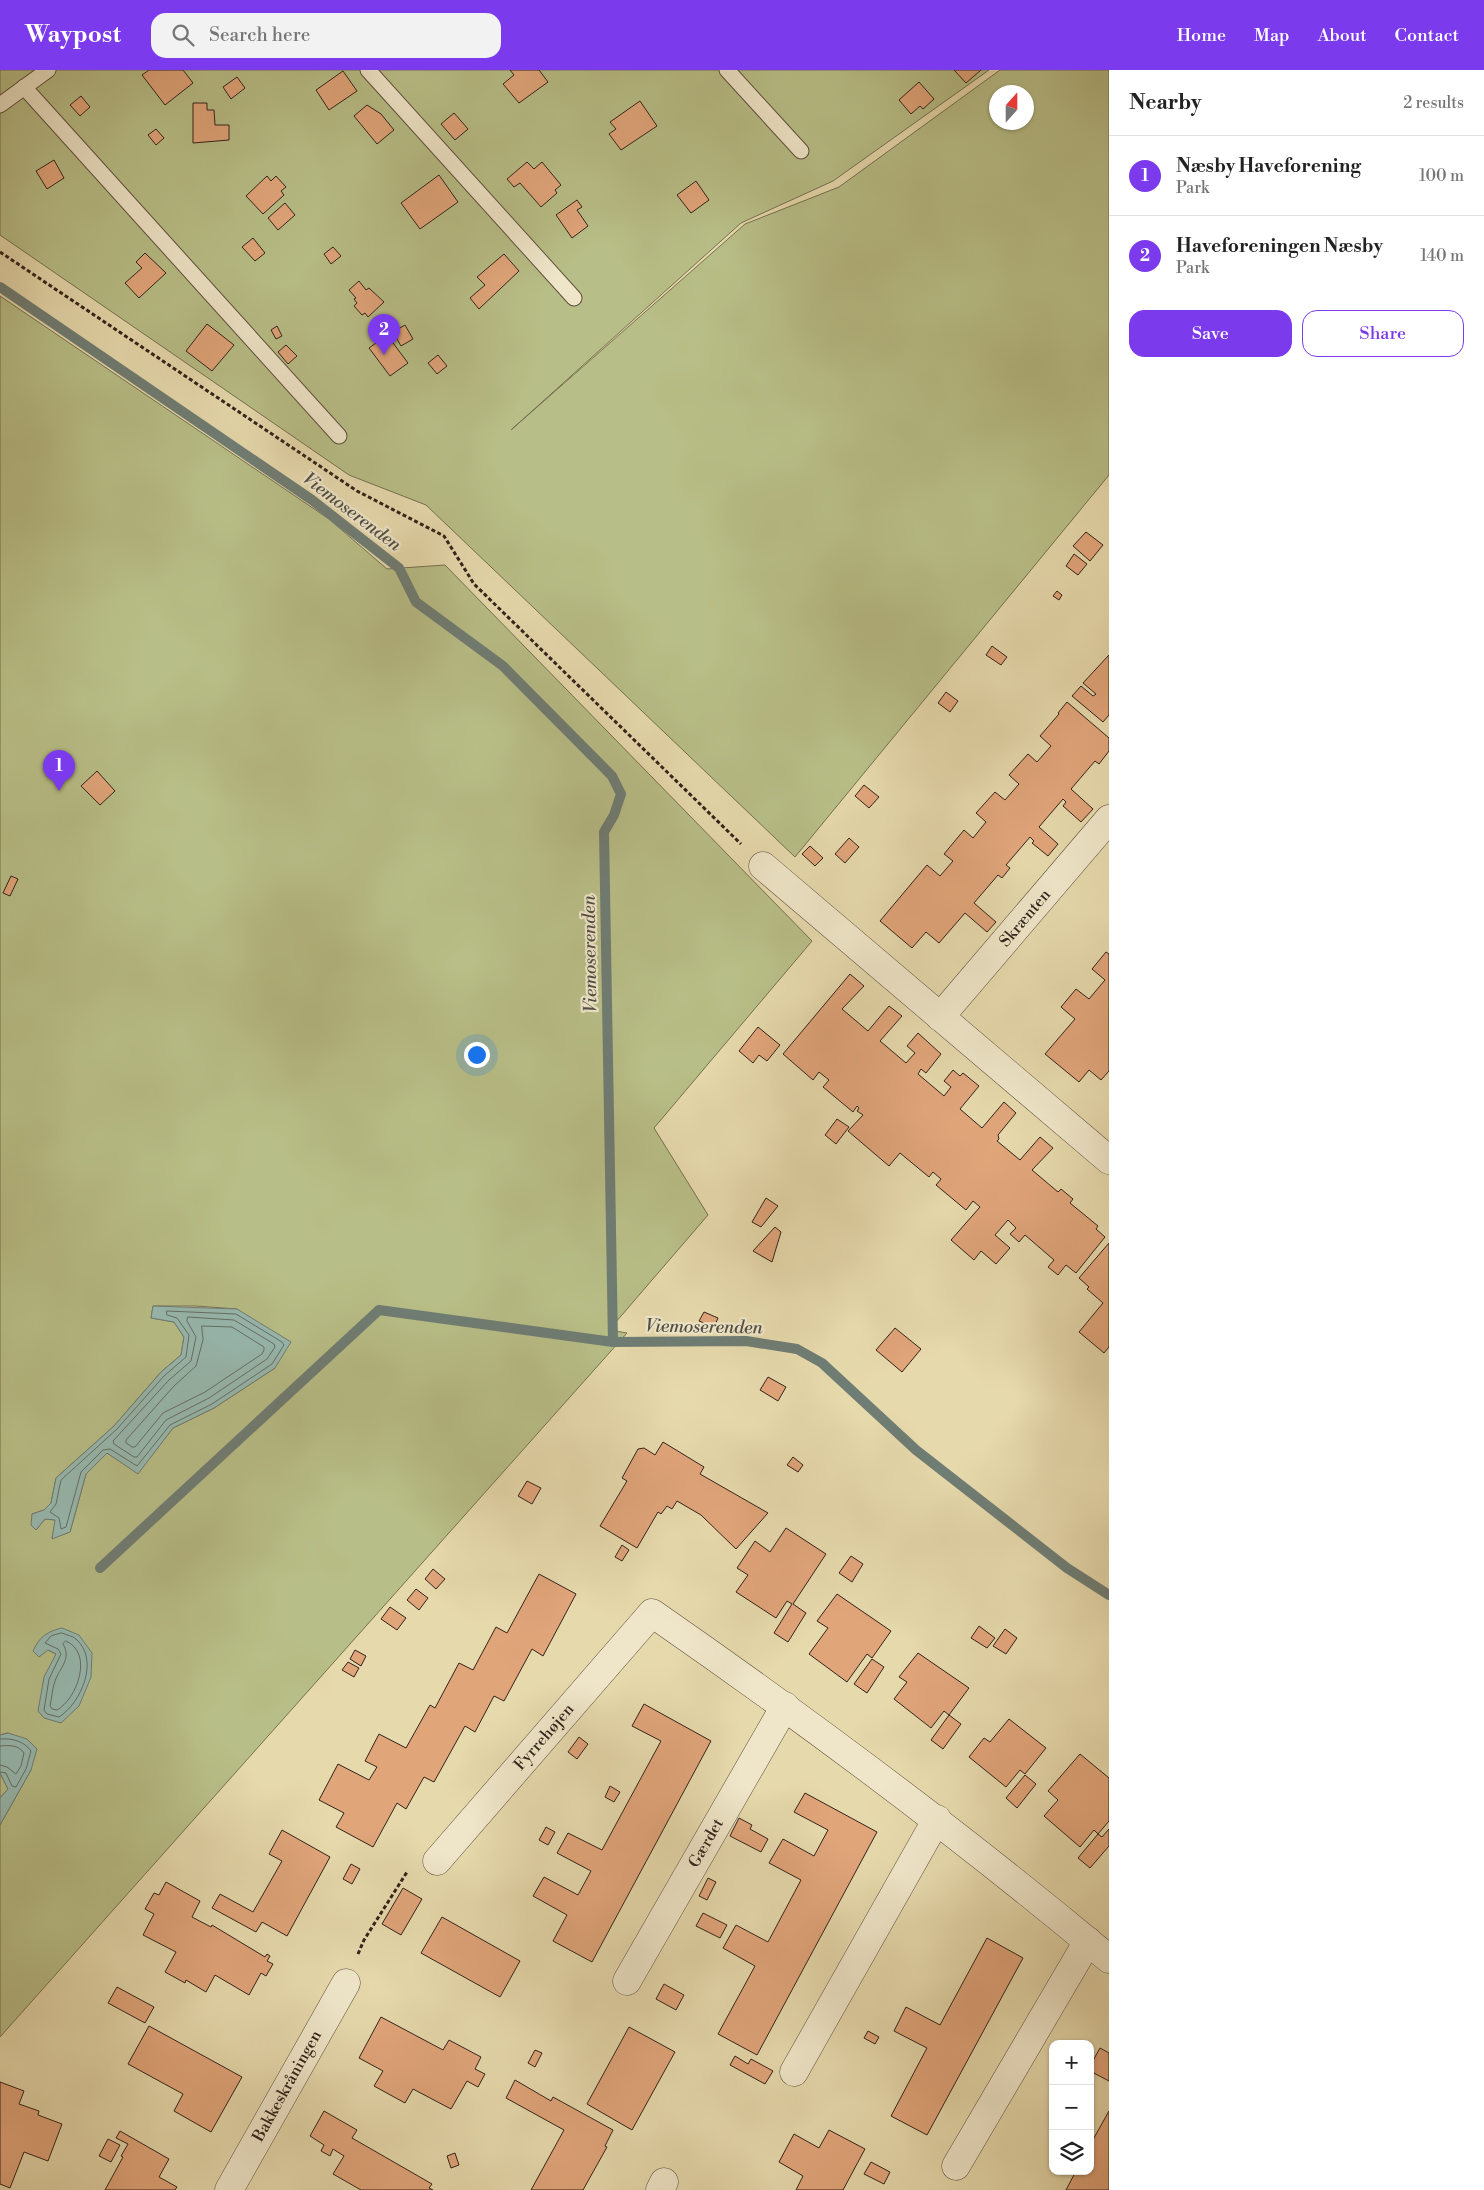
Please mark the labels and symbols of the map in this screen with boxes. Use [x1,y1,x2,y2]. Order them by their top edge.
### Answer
north arrow [989,85,1034,130]
pin: 2 [368,314,400,355]
water label: Viemoserenden [298,468,406,557]
pin: 1 [43,750,75,791]
street label: Skrænten [995,885,1055,951]
water label: Viemoserenden [577,894,603,1013]
your location [464,1042,490,1068]
water label: Viemoserenden [645,1314,764,1340]
street label: Fyrrehøjen [510,1699,579,1774]
street label: Gærdet [684,1815,728,1871]
street label: Bakkeskråningen [248,2026,326,2146]

